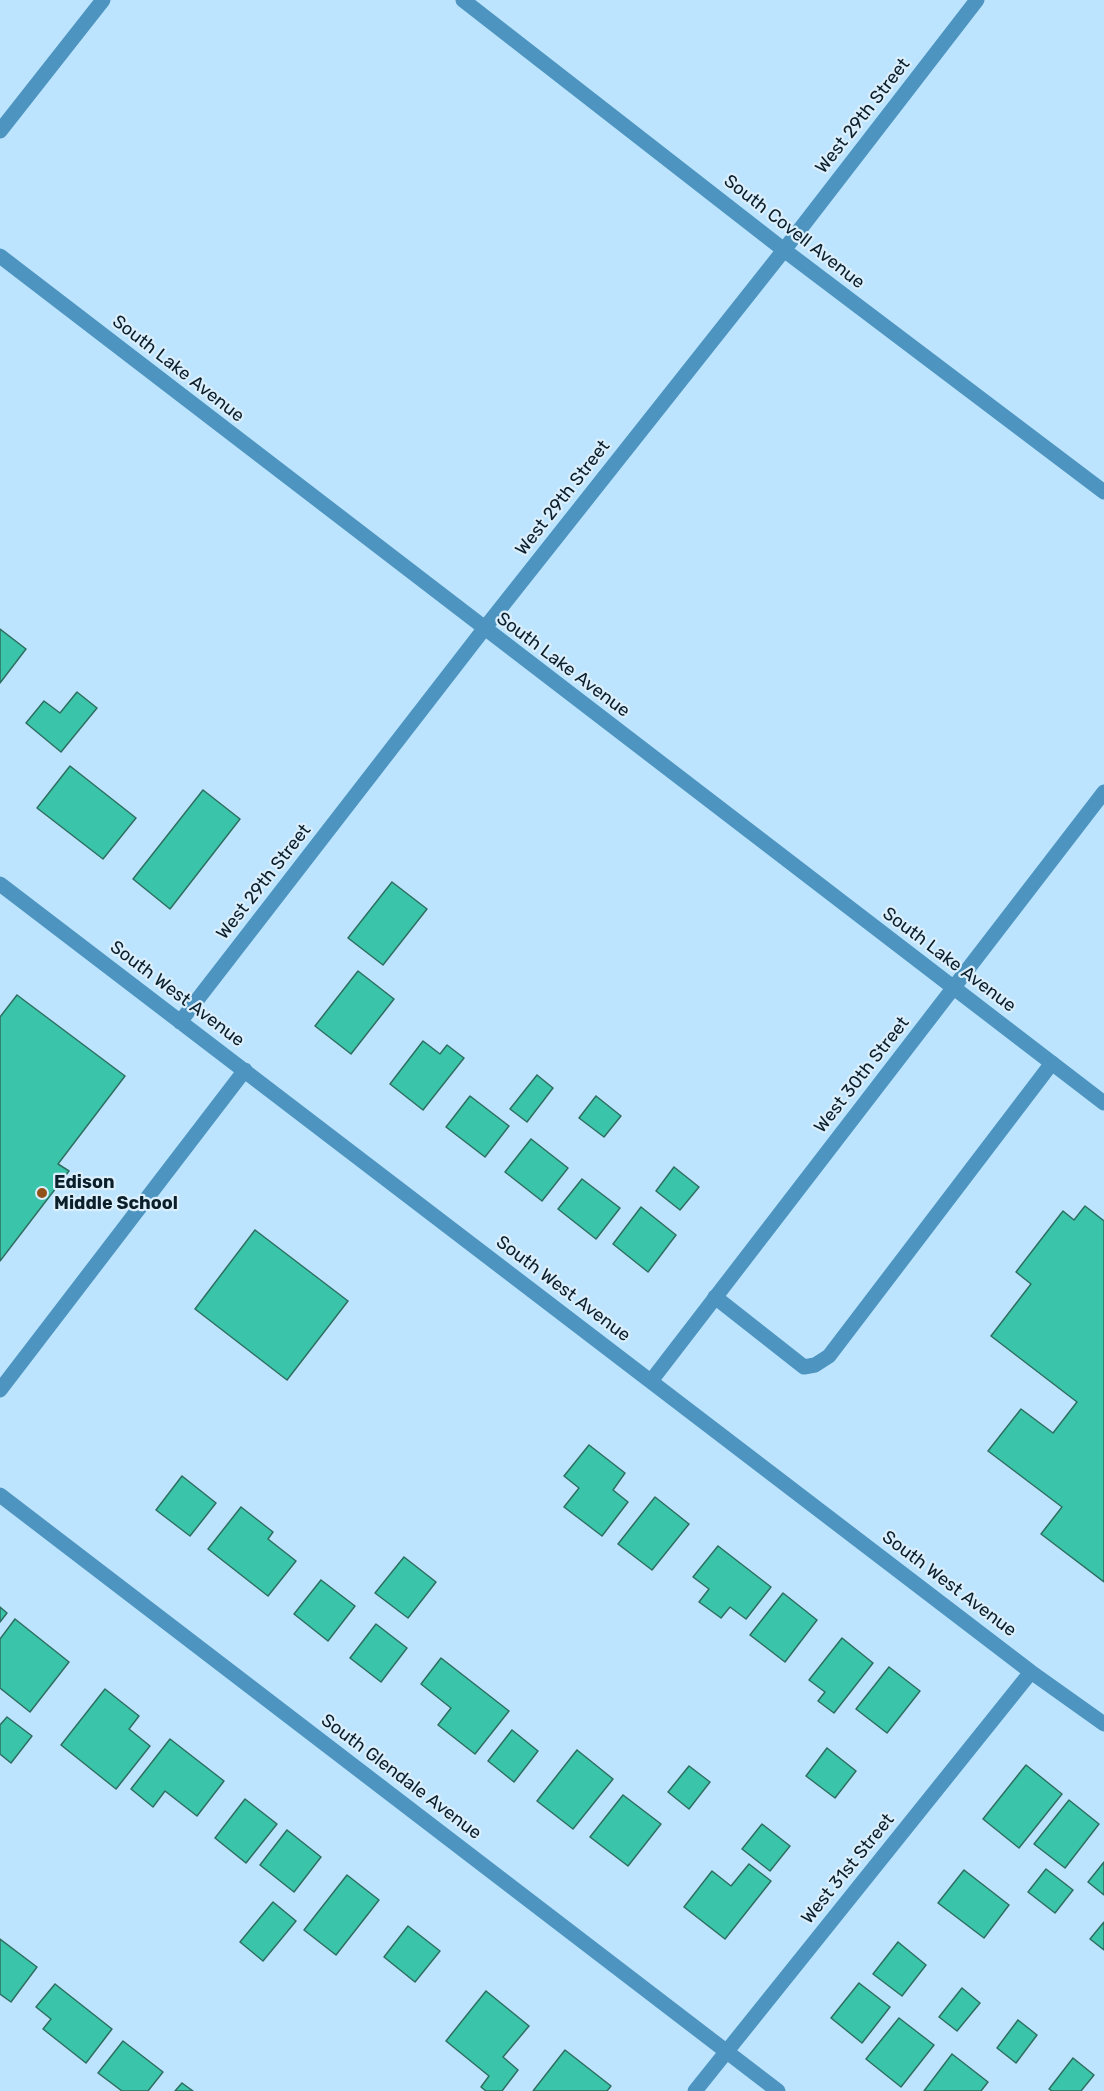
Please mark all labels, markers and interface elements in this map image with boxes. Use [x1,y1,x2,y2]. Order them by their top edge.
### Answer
street label: West 29th Street [811,54,915,178]
street label: South Covell Avenue [719,170,869,294]
street label: South Lake Avenue [108,311,248,427]
street label: West 29th Street [511,436,615,560]
street label: South Lake Avenue [492,608,634,722]
street label: West 29th Street [212,820,316,944]
street label: South Lake Avenue [878,903,1020,1017]
street label: South West Avenue [106,936,248,1052]
street label: West 30th Street [810,1013,914,1137]
place label: Edison Middle School [54,1172,178,1214]
marker: Edison Middle School [35,1186,49,1200]
street label: South West Avenue [492,1231,634,1347]
street label: South West Avenue [878,1526,1020,1642]
street label: South Glendale Avenue [317,1710,485,1844]
street label: West 31st Street [797,1810,899,1928]

